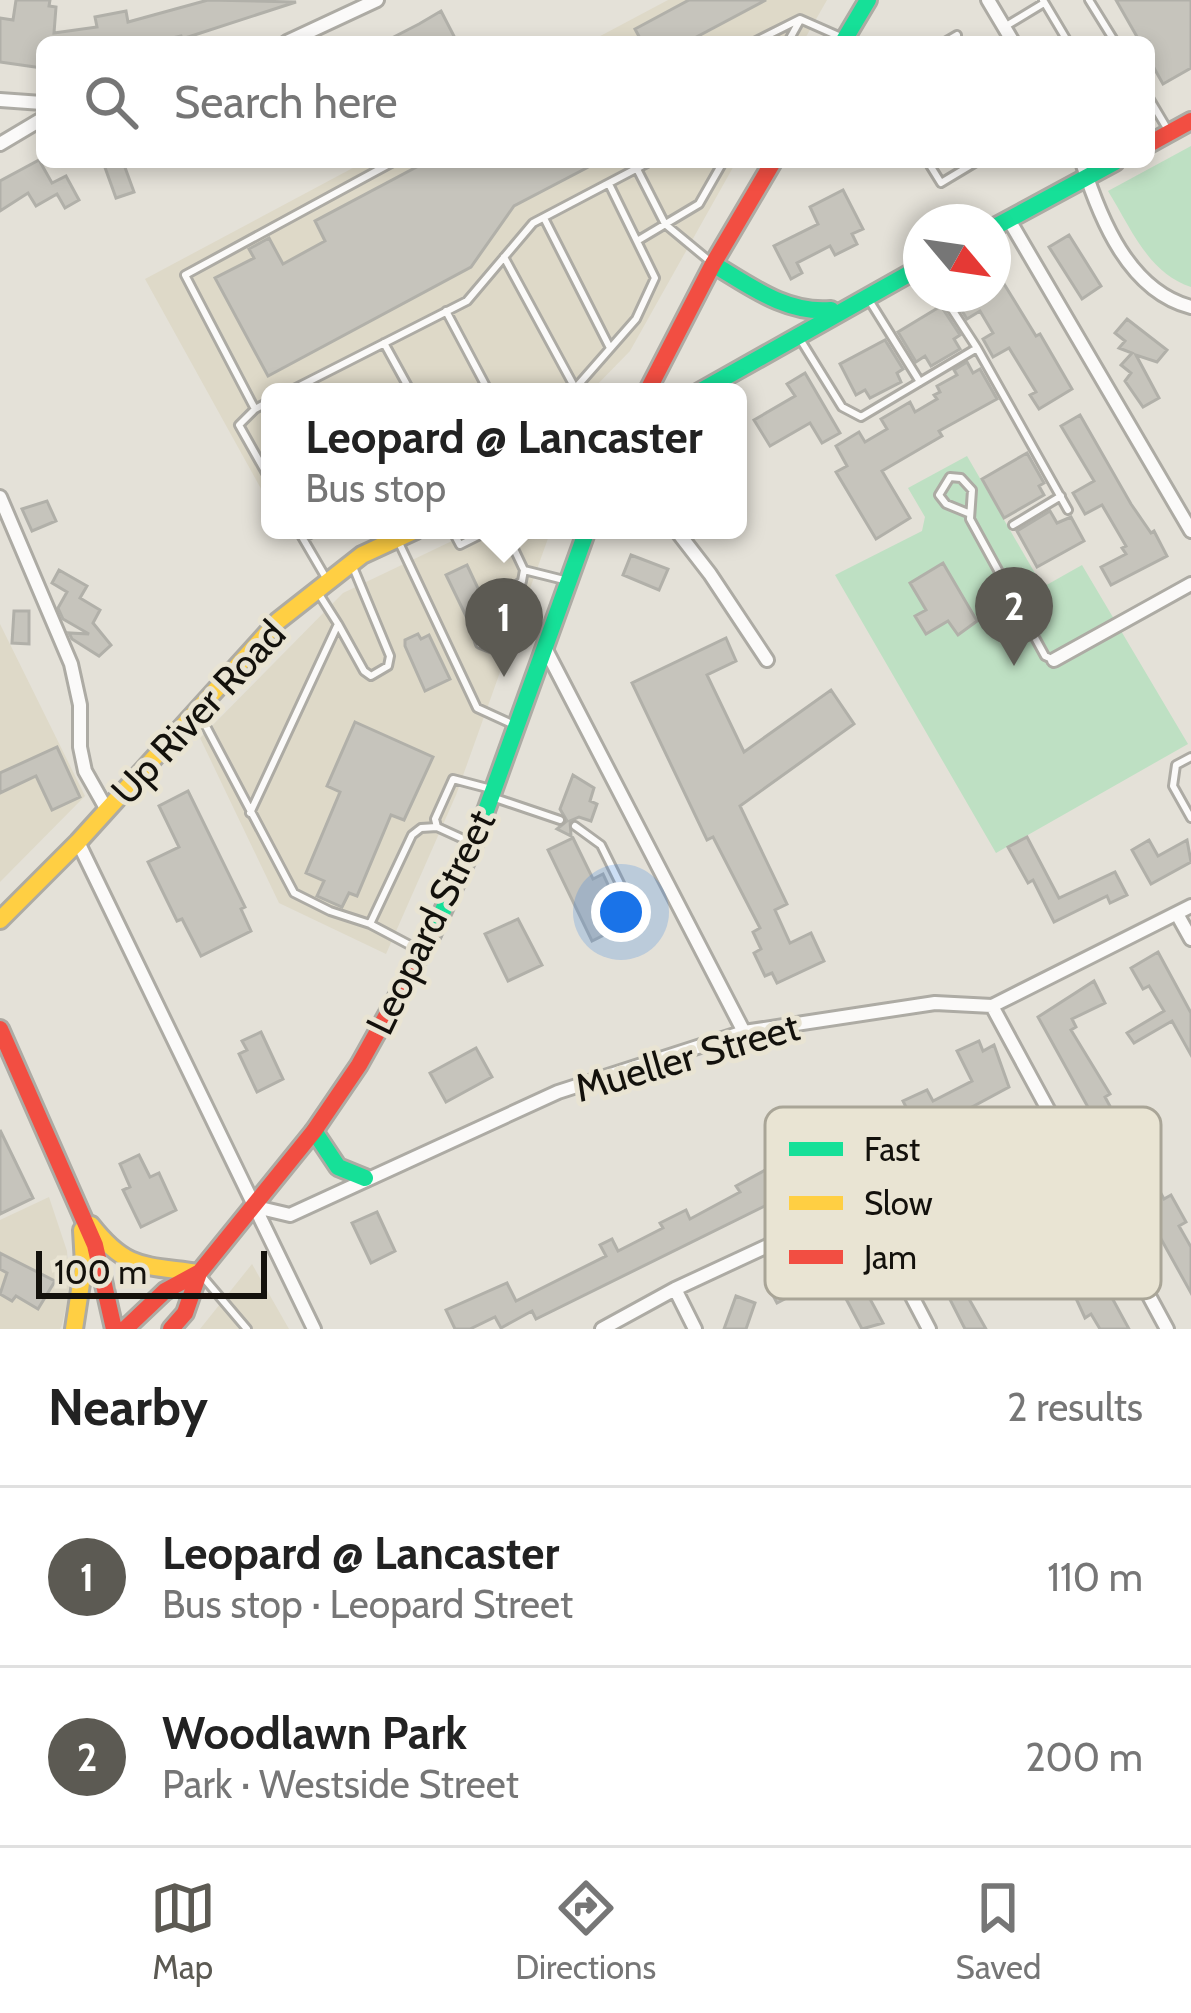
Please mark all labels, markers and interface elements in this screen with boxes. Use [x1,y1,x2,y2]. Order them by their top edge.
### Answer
search box [36,36,1155,168]
icon: search [78,69,144,135]
text: Search here [174,75,398,129]
north arrow [903,204,1011,312]
popup [261,383,747,539]
text: Leopard @ Lancaster [305,410,703,464]
text: Bus stop [305,464,446,512]
pin: 2 [975,567,1053,666]
pin: 1 [465,578,543,677]
street label: Up River Road [101,610,295,814]
street label: Leopard Street [355,802,505,1042]
your location [591,882,651,942]
street label: Mueller Street [569,1002,805,1112]
legend [765,1107,1161,1299]
text: Fast [864,1129,920,1169]
text: Slow [864,1183,933,1223]
text: Jam [863,1237,917,1277]
scale bar [36,1245,267,1298]
text: 100 m [54,1252,147,1292]
text: Nearby [48,1376,208,1438]
text: 2 results [1007,1383,1143,1431]
text: Leopard @ Lancaster [162,1526,559,1580]
text: 1 [80,1553,94,1601]
text: 110 m [1047,1553,1143,1601]
text: Bus stop · Leopard Street [162,1580,573,1628]
text: Woodlawn Park [162,1706,467,1760]
text: 2 [77,1733,97,1781]
text: 200 m [1025,1733,1143,1781]
text: Park · Westside Street [162,1760,519,1808]
tab: Map [150,1875,216,1987]
tab: Directions [515,1875,656,1987]
tab: Saved [956,1875,1041,1987]

